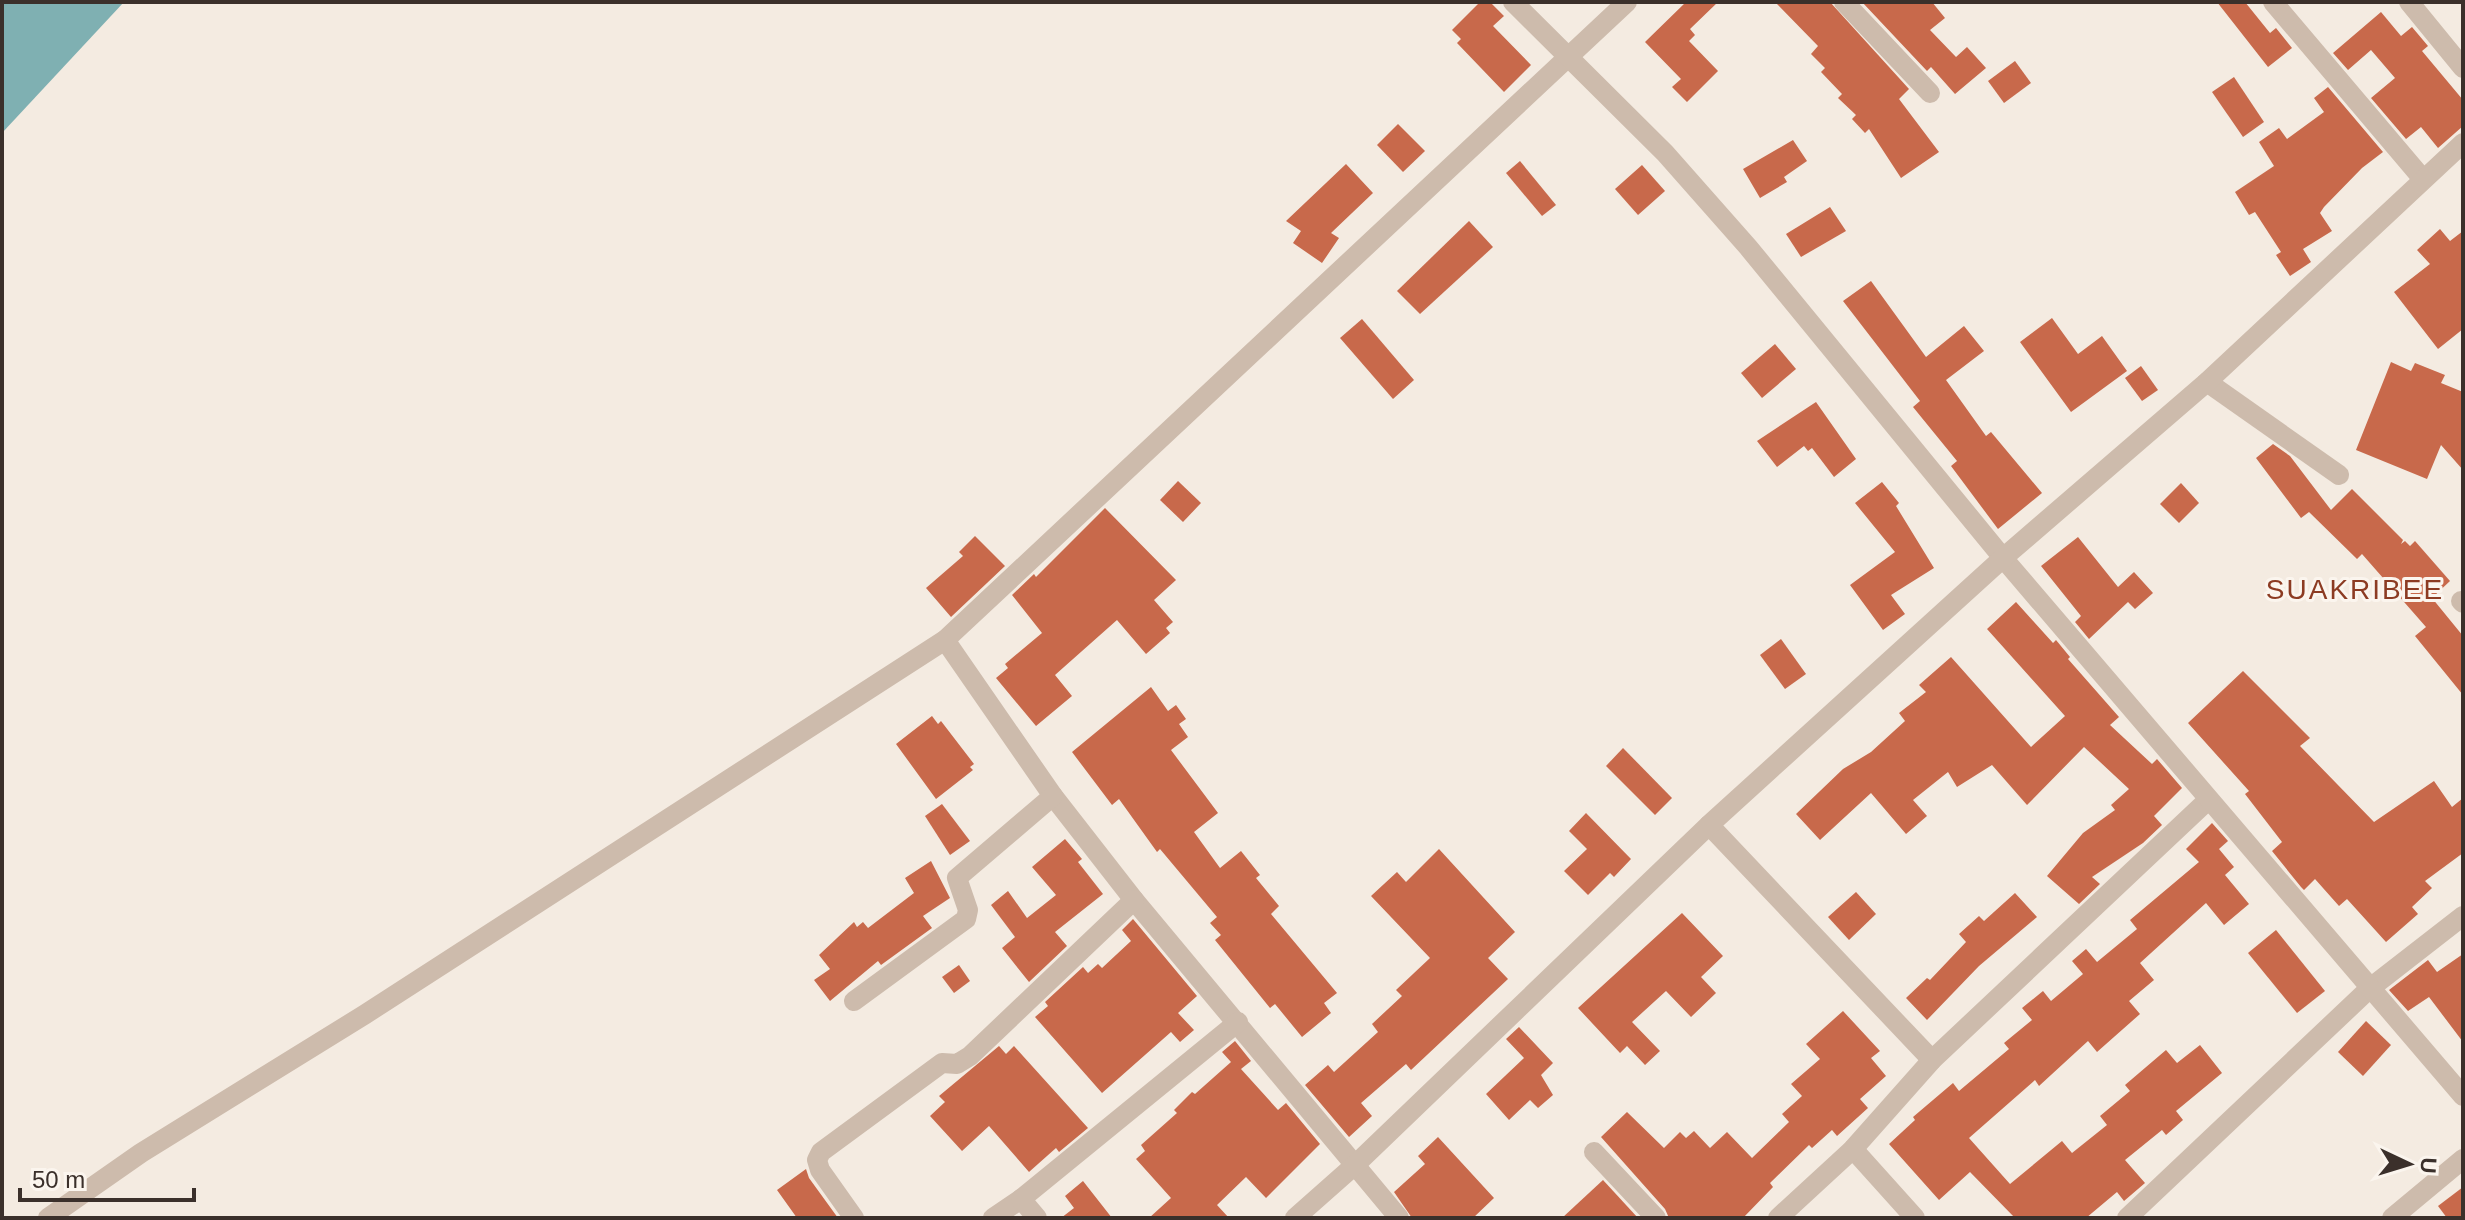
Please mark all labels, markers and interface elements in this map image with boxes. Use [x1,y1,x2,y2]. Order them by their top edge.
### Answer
district label: SUAKRIBEE [2266,574,2444,605]
north arrow [2369,1124,2449,1204]
scale bar [20,1152,194,1202]
text: U [2415,1157,2441,1174]
text: 50 m [32,1166,85,1193]

